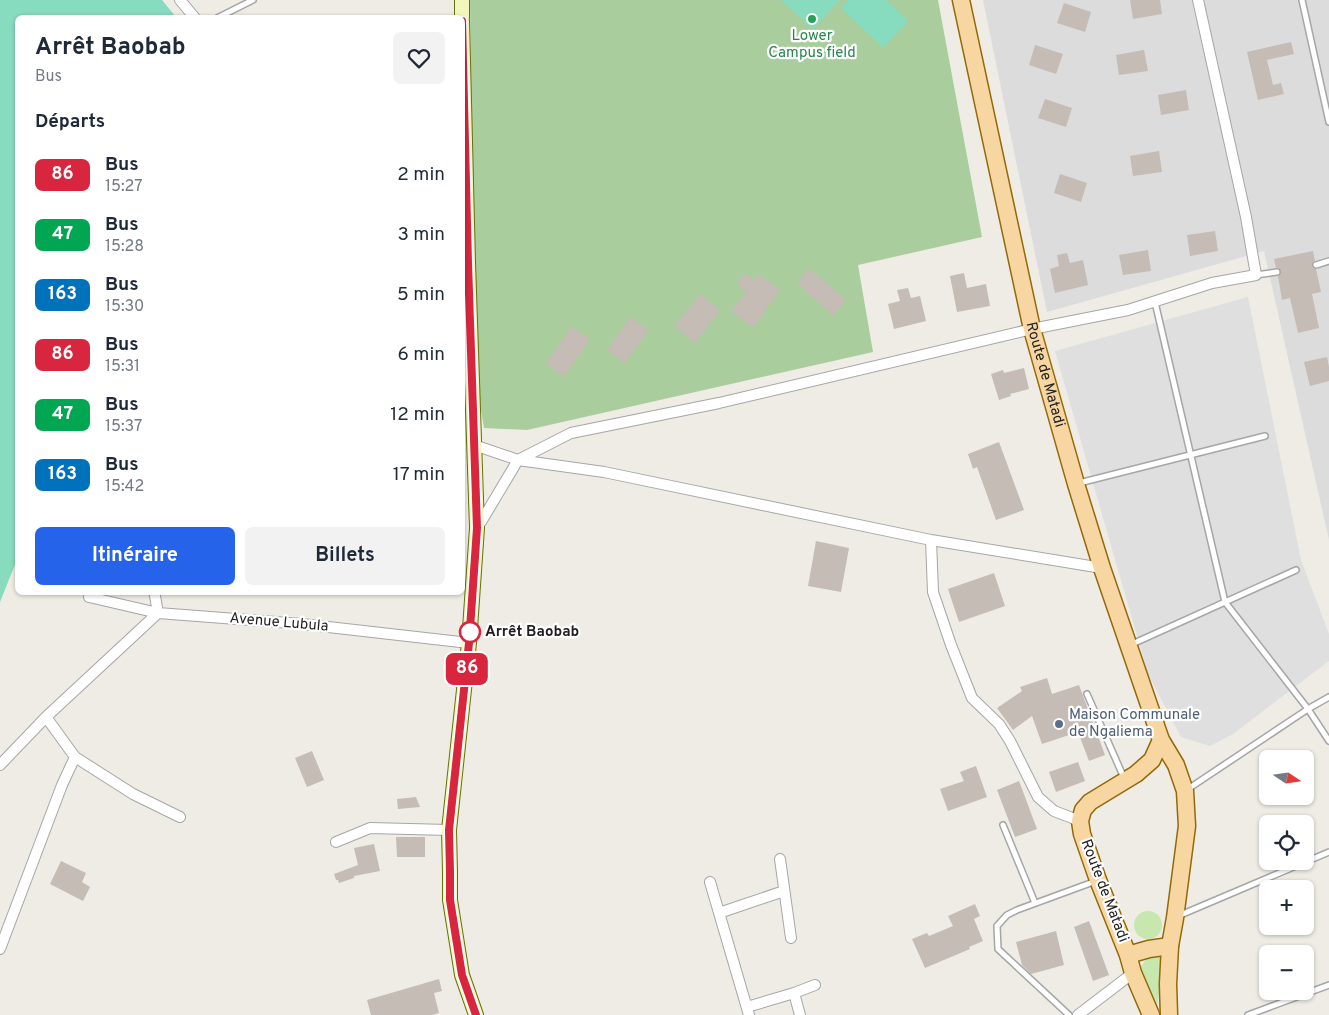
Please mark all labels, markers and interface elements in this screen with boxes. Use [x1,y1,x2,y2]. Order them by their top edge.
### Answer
marker: Lower Campus field [806,13,818,25]
place label: Lower Campus field [768,27,856,63]
button: heart [393,32,445,84]
text: Arrêt Baobab [35,33,186,63]
text: Bus [35,67,62,87]
text: Départs [35,110,105,134]
text: Bus [105,153,139,177]
text: 86 [51,163,74,186]
text: 2 min [397,163,445,187]
text: 15:27 [105,177,143,197]
text: Bus [105,213,139,237]
text: 47 [52,223,73,246]
text: 3 min [397,223,445,247]
text: 15:28 [105,237,144,257]
text: Bus [105,273,139,297]
text: 163 [48,283,77,306]
text: 5 min [397,283,445,307]
text: 15:30 [105,297,144,317]
street label: Route de Matadi [1021,320,1069,430]
text: Bus [105,333,139,357]
text: 86 [51,343,74,366]
text: 6 min [398,343,445,367]
text: 15:31 [105,357,140,377]
text: Bus [105,393,139,417]
text: 47 [52,403,73,426]
text: 12 min [390,403,445,427]
text: 15:37 [105,417,142,437]
text: Bus [105,453,139,477]
text: 163 [48,463,77,486]
text: 17 min [393,463,445,487]
text: 15:42 [105,477,144,497]
button: Itinéraire [35,527,235,585]
button: Billets [245,527,445,585]
street label: Avenue Lubula [229,609,329,637]
marker: Arrêt Baobab [459,621,481,643]
place label: Arrêt Baobab [485,623,579,642]
line badge: 86 [444,653,490,685]
text: 86 [456,657,478,680]
place label: Maison Communale de Ngaliema [1069,706,1200,742]
marker: Maison Communale de Ngaliema [1053,718,1065,730]
north arrow [1259,750,1314,805]
map controls [1259,750,1314,1000]
button: locate [1259,815,1314,870]
street label: Route de Matadi [1076,837,1132,945]
button: + [1259,880,1314,935]
button: − [1259,945,1314,1000]

